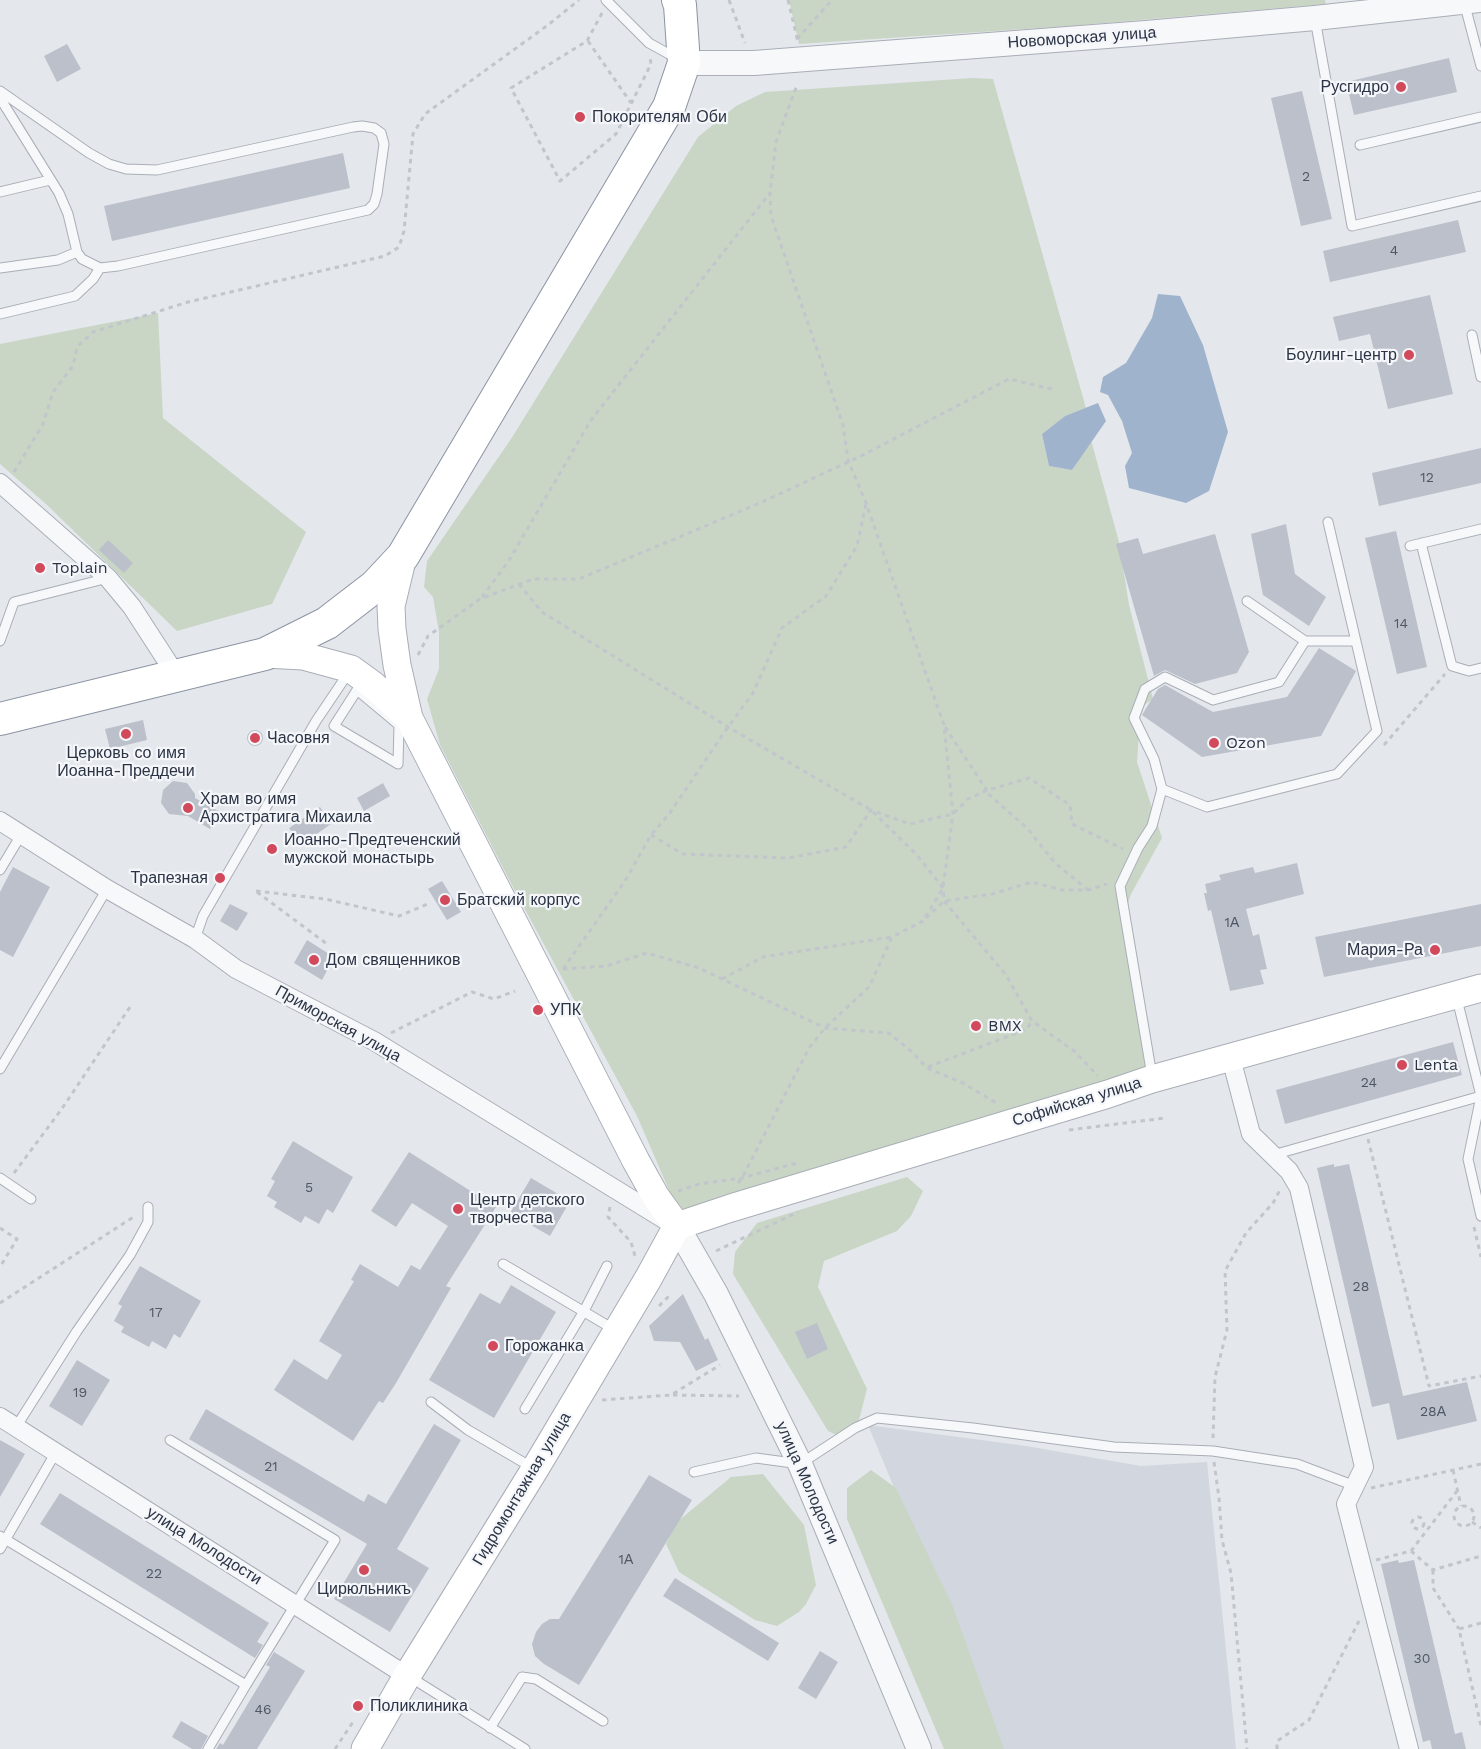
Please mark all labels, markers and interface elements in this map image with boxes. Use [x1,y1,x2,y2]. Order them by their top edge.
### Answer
street label: Новоморская улица [1007,23,1157,53]
place label: Русгидро [1321,77,1389,97]
marker: Русгидро [1394,80,1408,94]
place label: Покорителям Оби [592,107,727,127]
marker: Покорителям Оби [573,110,587,124]
house number: 2 [1302,169,1310,185]
house number: 4 [1390,243,1398,259]
place label: Боулинг-центр [1286,345,1397,365]
marker: Боулинг-центр [1402,348,1416,362]
house number: 12 [1420,470,1434,486]
place label: Toplain [52,558,108,578]
marker: Toplain [33,561,47,575]
house number: 14 [1394,616,1408,632]
marker: Церковь со имя Иоанна-Преддечи [119,727,133,741]
place label: Часовня [267,728,330,748]
marker: Часовня [248,731,262,745]
place label: Ozon [1226,733,1266,753]
marker: Ozon [1207,736,1221,750]
place label: Церковь со имя Иоанна-Преддечи [57,743,195,781]
place label: Храм во имя Архистратига Михаила [200,789,371,827]
marker: Храм во имя Архистратига Михаила [181,801,195,815]
place label: Иоанно-Предтеченский мужской монастырь [284,830,461,868]
marker: Иоанно-Предтеченский мужской монастырь [265,842,279,856]
place label: Трапезная [130,868,208,888]
marker: Трапезная [213,871,227,885]
place label: Братский корпус [457,890,580,910]
marker: Братский корпус [438,893,452,907]
house number: 1А [1225,915,1239,931]
place label: Мария-Ра [1347,940,1423,960]
marker: Мария-Ра [1428,943,1442,957]
place label: Дом священников [326,950,460,970]
marker: Дом священников [307,953,321,967]
street label: Приморская улица [272,982,404,1066]
place label: УПК [550,1000,581,1020]
marker: УПК [531,1003,545,1017]
place label: BMX [988,1016,1022,1036]
marker: BMX [969,1019,983,1033]
place label: Lenta [1414,1055,1458,1075]
marker: Lenta [1395,1058,1409,1072]
street label: Софийская улица [1010,1073,1144,1131]
house number: 24 [1361,1075,1377,1091]
house number: 5 [305,1180,313,1196]
place label: Центр детского творчества [470,1190,585,1228]
marker: Центр детского творчества [451,1202,465,1216]
house number: 28 [1353,1279,1369,1295]
house number: 17 [149,1305,163,1321]
place label: Горожанка [505,1336,584,1356]
marker: Горожанка [486,1339,500,1353]
house number: 19 [73,1385,87,1401]
house number: 28А [1420,1404,1446,1420]
street label: Гидромонтажная улица [469,1409,575,1569]
street label: улица Молодости [771,1419,843,1547]
house number: 21 [264,1459,278,1475]
street label: улица Молодости [143,1503,265,1589]
house number: 1А [619,1552,633,1568]
marker: Цирюльникъ [357,1563,371,1577]
house number: 22 [146,1566,162,1582]
place label: Цирюльникъ [317,1579,411,1599]
house number: 30 [1414,1651,1430,1667]
place label: Поликлиника [370,1696,468,1716]
marker: Поликлиника [351,1699,365,1713]
house number: 46 [254,1702,272,1718]

